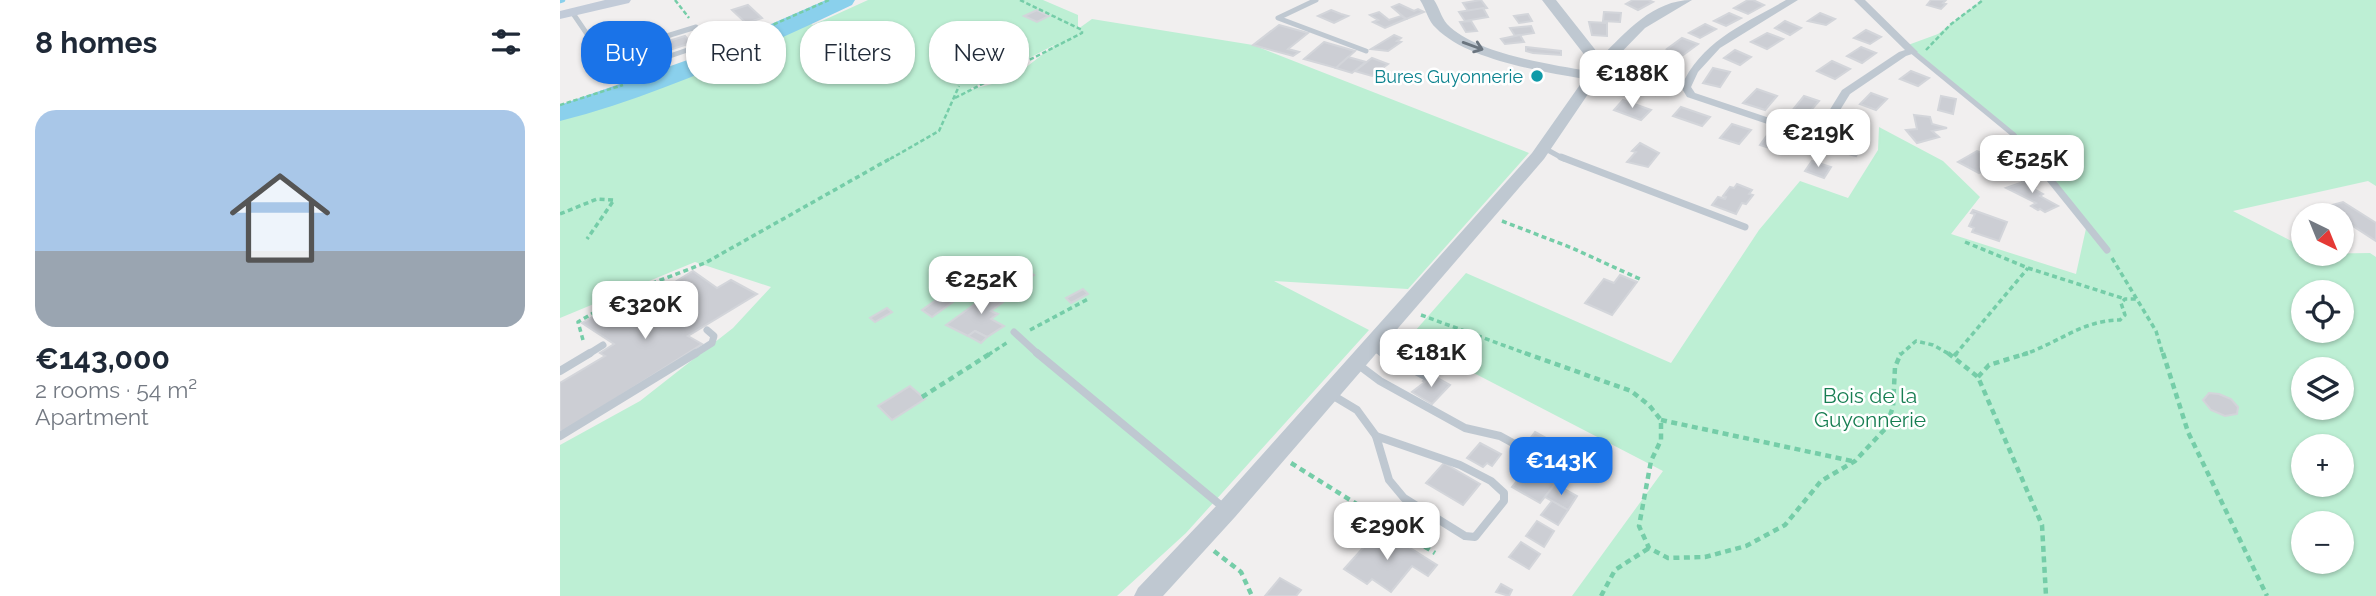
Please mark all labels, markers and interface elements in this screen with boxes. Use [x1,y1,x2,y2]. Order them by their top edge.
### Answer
chip: Buy [581,21,672,84]
chip: Rent [686,21,786,84]
chip: Filters [800,21,915,84]
chip: New [929,21,1029,84]
icon: filters [487,23,525,61]
text: 8 homes [35,25,157,60]
one-way arrow [1462,41,1484,53]
pin: €188K [1583,50,1681,110]
text: €188K [1596,59,1668,86]
place label: Bures Guyonnerie [1374,66,1523,87]
marker: Bures Guyonnerie [1529,68,1545,84]
pin: €219K [1769,110,1867,169]
text: €219K [1782,118,1854,145]
pin: €525K [1983,136,2081,195]
text: €525K [1996,144,2068,171]
icon: home [217,155,343,281]
north arrow [2291,203,2354,266]
map controls [2291,203,2354,574]
pin: €252K [932,256,1030,316]
text: €252K [945,265,1017,292]
button: locate [2291,280,2354,343]
pin: €320K [596,282,694,341]
text: €320K [608,290,682,317]
pin: €181K [1382,330,1480,389]
text: €181K [1396,338,1466,365]
text: €143,000 [35,341,170,376]
button: layers [2291,357,2354,420]
text: 2 rooms · 54 m² [35,376,197,403]
park label: Bois de la Guyonnerie [1814,383,1926,432]
text: Apartment [35,403,149,430]
button: + [2291,434,2354,497]
pin: €143K [1512,438,1610,497]
text: €143K [1525,446,1597,473]
pin: €290K [1338,503,1436,562]
text: €290K [1350,511,1424,538]
button: − [2291,511,2354,574]

